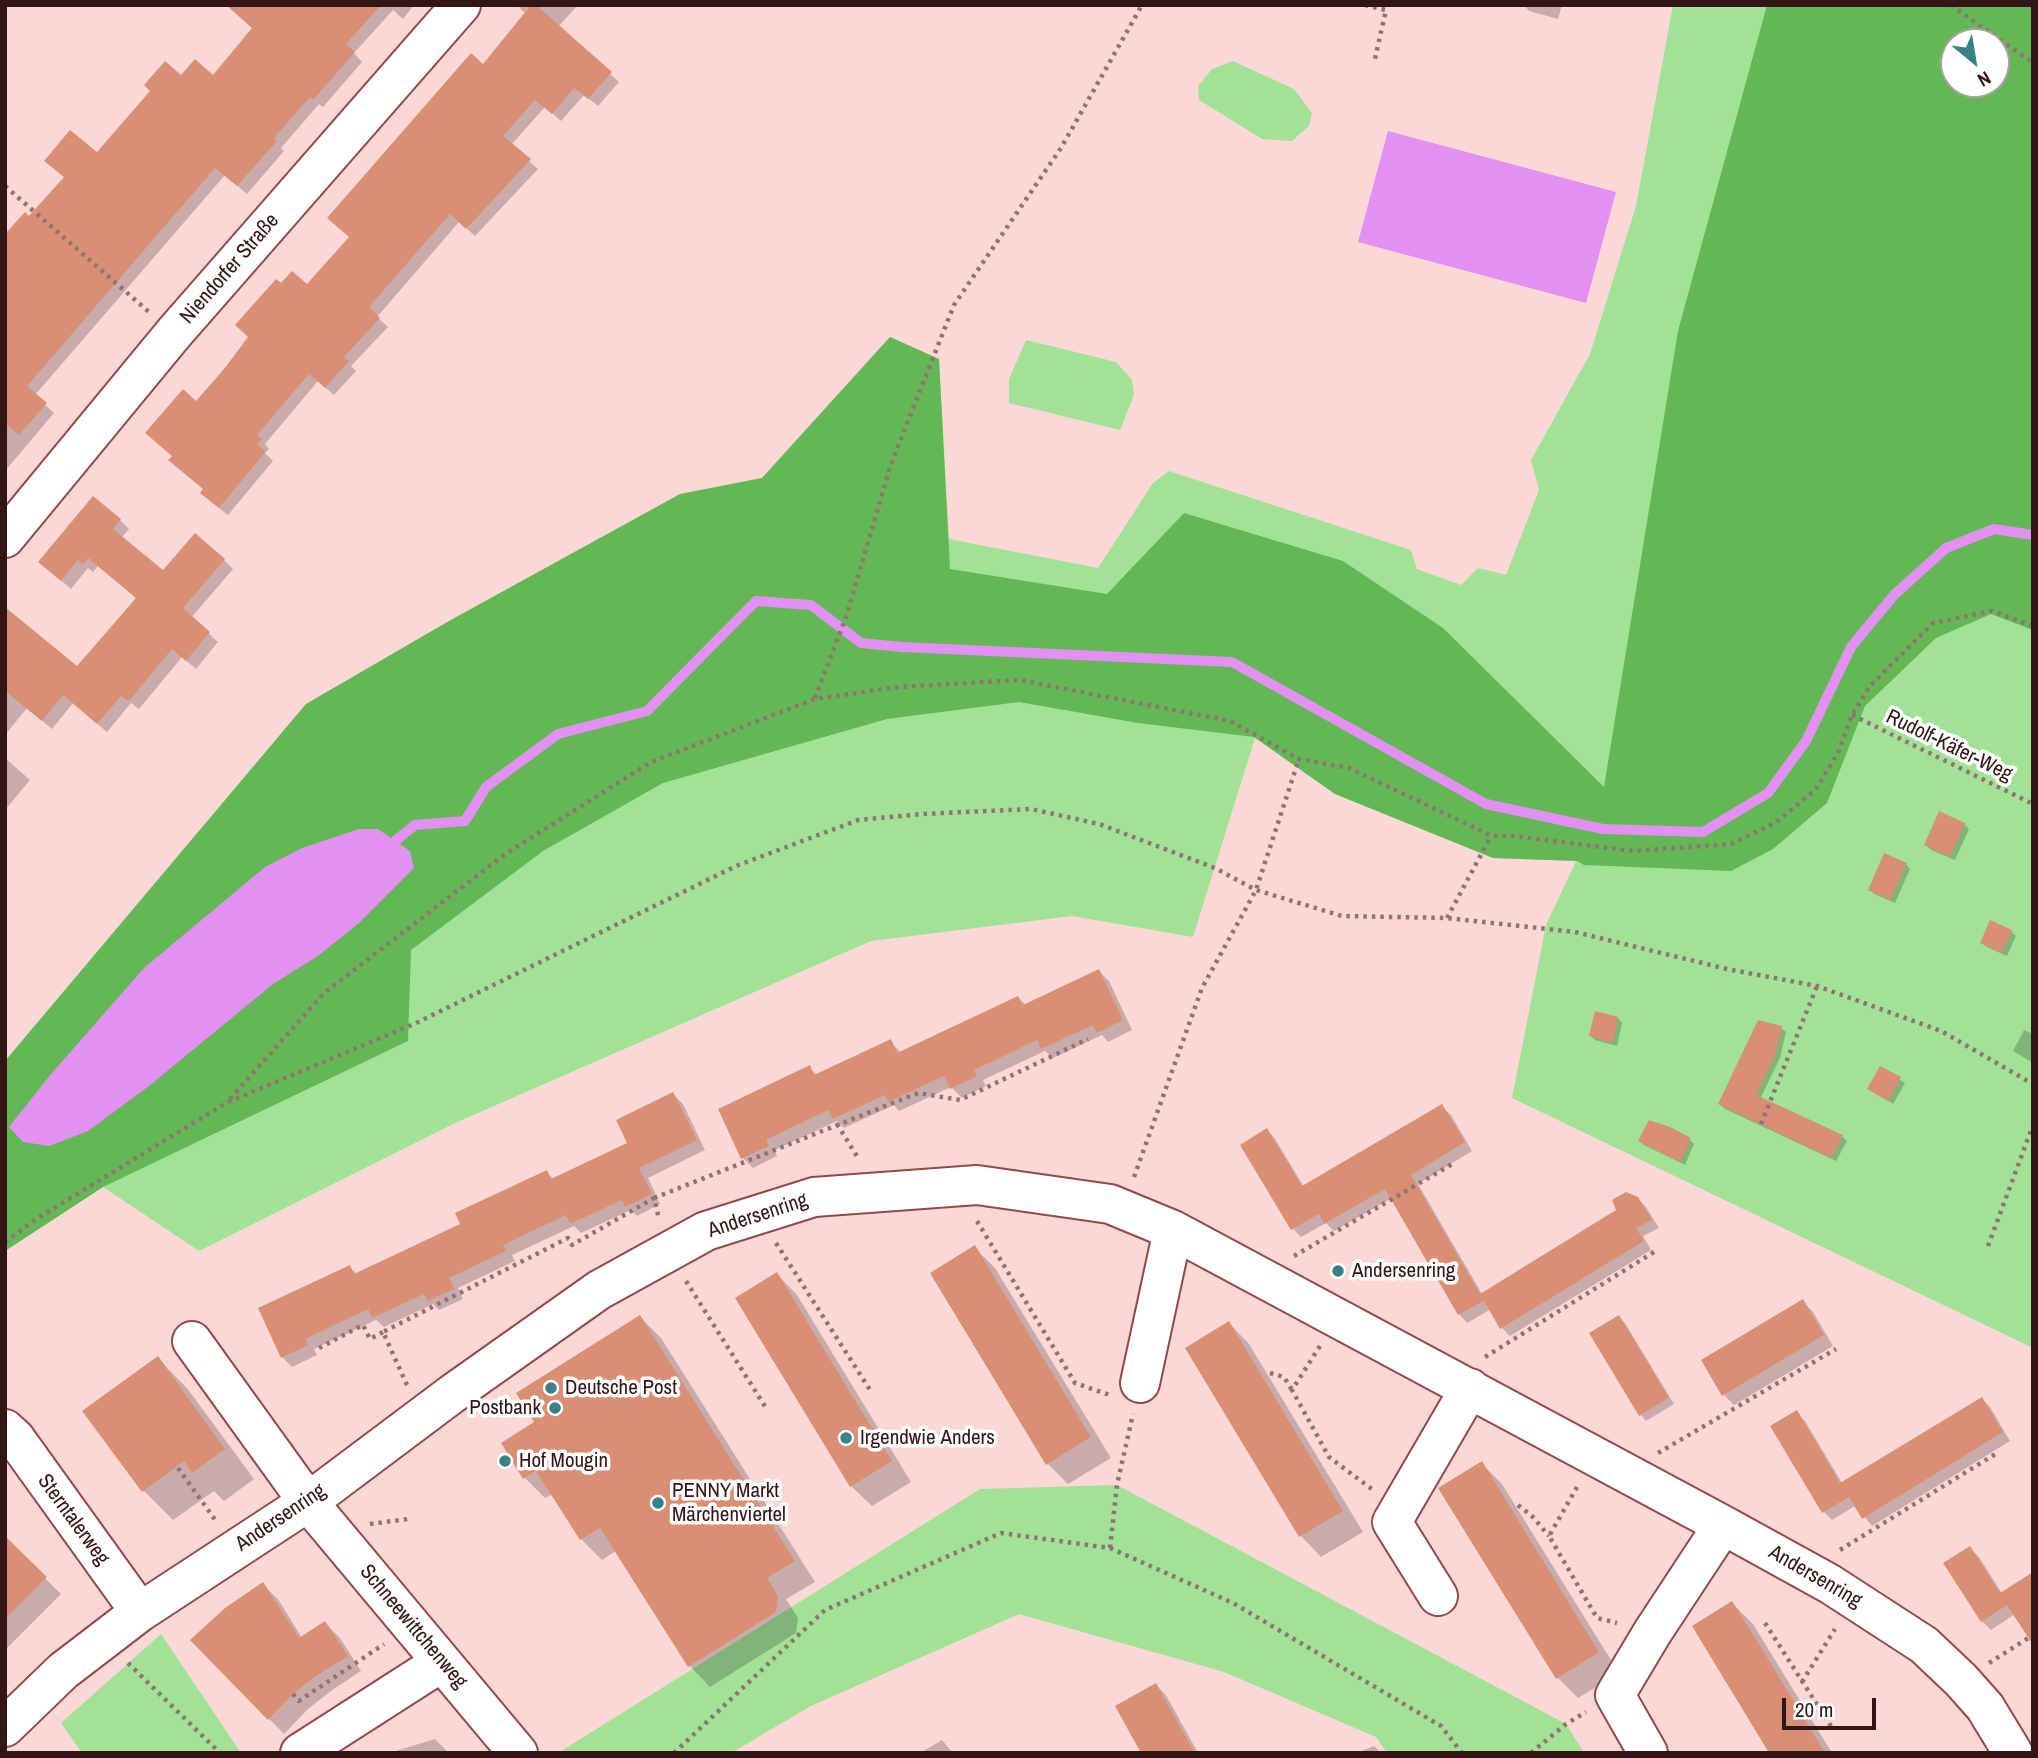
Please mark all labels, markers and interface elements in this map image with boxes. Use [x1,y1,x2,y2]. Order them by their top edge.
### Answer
north arrow [1940,28,2010,98]
text: N [1973,65,1996,94]
street label: Niendorfer Straße [175,209,285,329]
street label: Rudolf-Käfer-Weg [1882,705,2016,787]
street label: Andersenring [705,1188,811,1244]
place label: Andersenring [1352,1258,1455,1284]
marker: Andersenring [1330,1263,1346,1279]
place label: Deutsche Post [565,1375,677,1401]
marker: Deutsche Post [543,1380,559,1396]
place label: Postbank [469,1395,541,1421]
marker: Postbank [547,1400,563,1416]
place label: Irgendwie Anders [860,1425,995,1451]
marker: Irgendwie Anders [838,1430,854,1446]
place label: Hof Mougin [519,1448,608,1474]
marker: Hof Mougin [497,1453,513,1469]
street label: Sterntalerweg [32,1470,114,1570]
place label: PENNY Markt Märchenviertel [672,1478,786,1528]
street label: Andersenring [231,1479,331,1557]
marker: PENNY Markt Märchenviertel [650,1495,666,1511]
street label: Andersenring [1764,1540,1866,1614]
street label: Schneewittchenweg [354,1560,472,1694]
scale bar [1786,1684,1881,1728]
text: 20 m [1795,1695,1833,1724]

